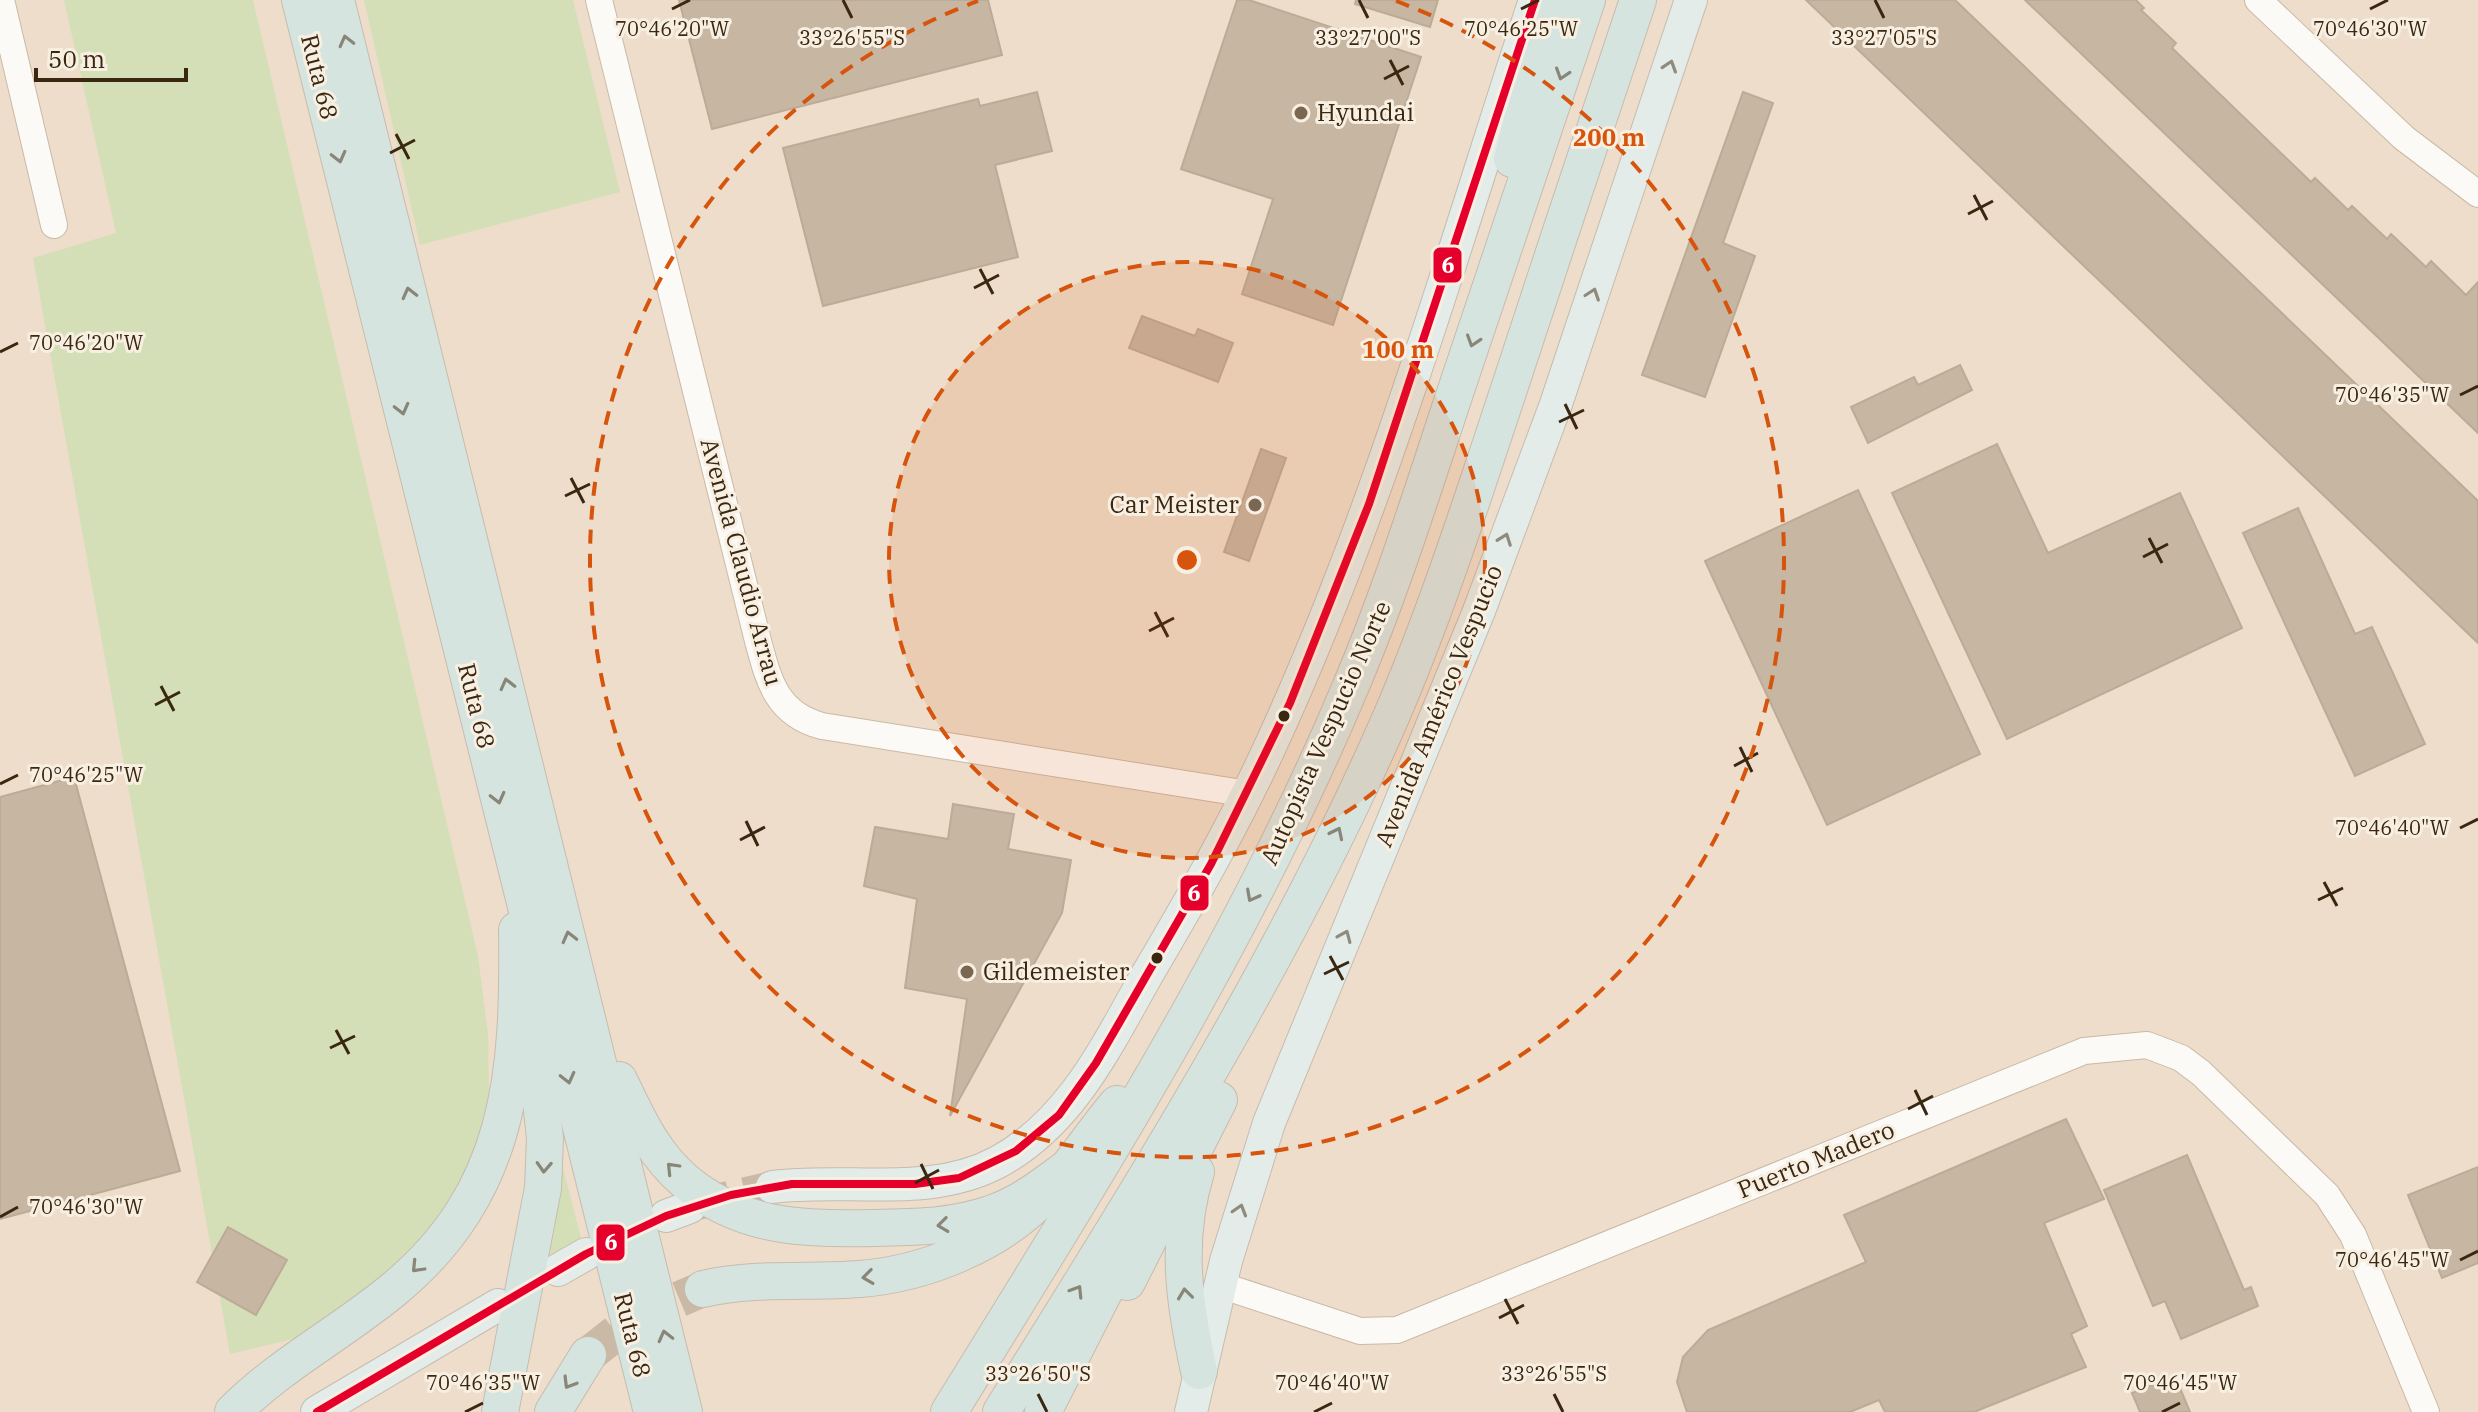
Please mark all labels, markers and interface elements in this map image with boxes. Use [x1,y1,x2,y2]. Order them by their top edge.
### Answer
text: 70°46'20"W [615,15,729,42]
text: 70°46'25"W [1464,15,1578,42]
text: 70°46'30"W [2313,15,2427,42]
text: 33°26'55"S [799,24,905,51]
text: 33°27'00"S [1315,24,1421,51]
text: 33°27'05"S [1831,24,1937,51]
street label: Ruta 68 [294,31,346,123]
scale bar [36,32,186,82]
one-way arrow [339,35,356,49]
text: 50 m [48,43,105,75]
one-way arrow [1660,59,1676,73]
one-way arrow [1555,66,1571,80]
place label: Hyundai [1317,96,1414,128]
marker: Hyundai [1292,104,1310,122]
text: 200 m [1573,121,1645,153]
one-way arrow [329,150,346,164]
line badge: 6 [1432,246,1463,284]
text: 6 [1441,250,1455,279]
one-way arrow [402,287,419,301]
one-way arrow [1584,288,1600,302]
text: 70°46'20"W [29,329,143,356]
text: 100 m [1362,333,1434,365]
one-way arrow [1466,334,1482,348]
text: 70°46'35"W [2335,381,2449,408]
one-way arrow [392,402,409,416]
street label: Avenida Claudio Arrau [694,434,790,689]
place label: Car Meister [1109,488,1239,520]
marker: Car Meister [1246,496,1264,514]
one-way arrow [1495,533,1512,547]
centre of rings [1173,546,1201,574]
street label: Avenida Américo Vespucio [1367,560,1509,851]
street label: Autopista Vespucio Norte [1252,595,1398,870]
street label: Ruta 68 [451,660,503,752]
one-way arrow [499,678,516,692]
unlabelled marker [1276,708,1292,724]
text: 70°46'25"W [29,761,143,788]
one-way arrow [489,790,506,804]
text: 70°46'40"W [2335,814,2449,841]
one-way arrow [1327,827,1343,841]
line badge: 6 [1179,874,1210,912]
text: 6 [1187,878,1201,907]
one-way arrow [1247,888,1262,903]
one-way arrow [561,930,578,944]
one-way arrow [1336,930,1352,944]
unlabelled marker [1149,950,1165,966]
place label: Gildemeister [983,955,1130,987]
marker: Gildemeister [958,963,976,981]
one-way arrow [559,1071,576,1085]
street label: Puerto Madero [1732,1113,1899,1205]
one-way arrow [536,1161,553,1174]
one-way arrow [667,1163,682,1177]
text: 70°46'30"W [29,1193,143,1220]
one-way arrow [1231,1204,1247,1218]
one-way arrow [936,1216,949,1233]
line badge: 6 [595,1223,626,1262]
text: 6 [604,1227,618,1256]
text: 70°46'45"W [2335,1246,2449,1273]
one-way arrow [412,1258,427,1272]
one-way arrow [862,1269,875,1286]
one-way arrow [1067,1285,1082,1300]
one-way arrow [1176,1287,1193,1300]
street label: Ruta 68 [607,1289,659,1381]
one-way arrow [658,1330,675,1344]
text: 33°26'50"S [985,1360,1091,1387]
text: 33°26'55"S [1501,1360,1607,1387]
text: 70°46'35"W [426,1369,540,1396]
text: 70°46'40"W [1275,1369,1389,1396]
text: 70°46'45"W [2123,1369,2237,1396]
one-way arrow [564,1374,579,1389]

